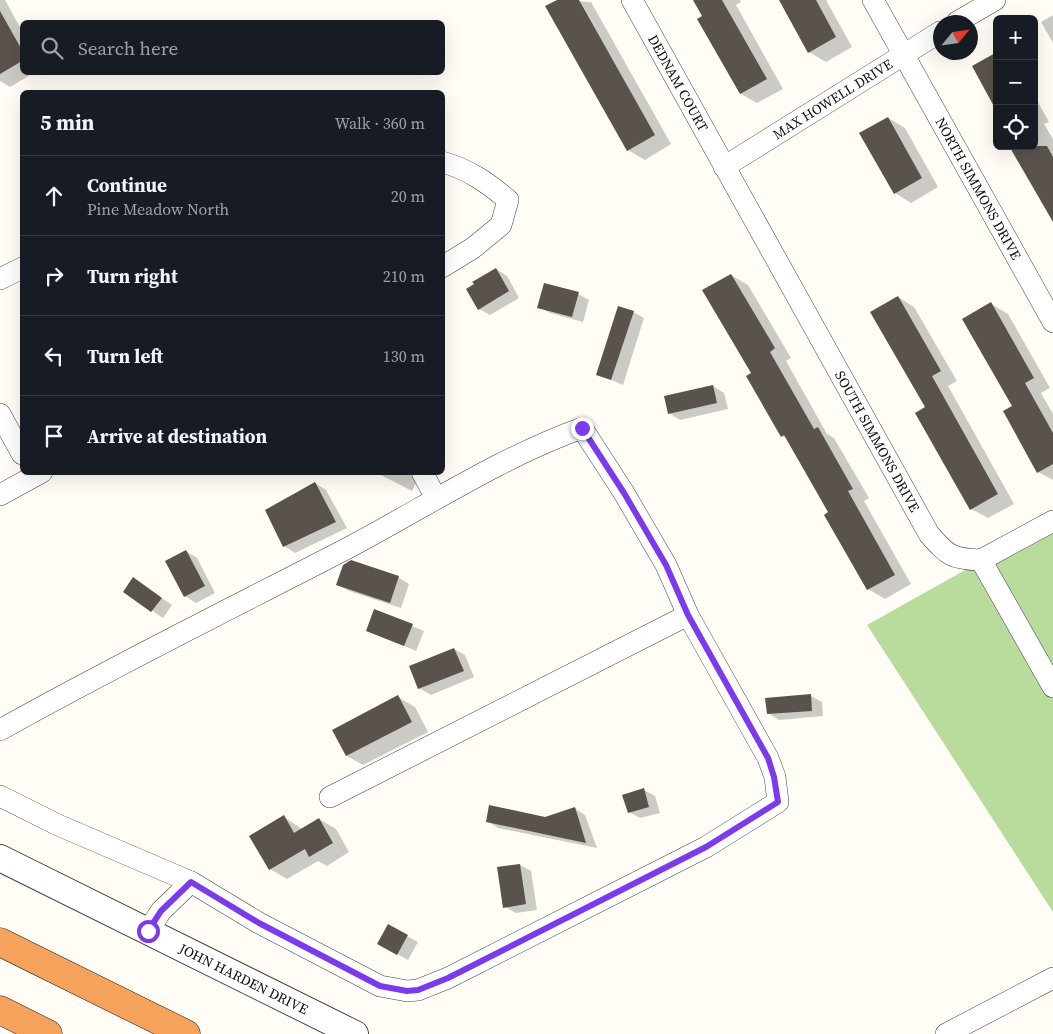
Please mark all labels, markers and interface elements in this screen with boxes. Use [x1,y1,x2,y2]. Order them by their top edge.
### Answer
north arrow [933,15,978,60]
map controls [993,15,1038,150]
button: + [993,15,1038,60]
search box [20,20,445,75]
street label: DEDNAM COURT [643,31,713,136]
icon: search [38,34,66,62]
text: Search here [78,35,178,61]
street label: MAX HOWELL DRIVE [769,54,896,144]
button: − [993,60,1038,105]
button: locate [993,105,1038,150]
text: 5 min [40,108,95,137]
text: Walk · 360 m [335,112,425,134]
street label: NORTH SIMMONS DRIVE [931,114,1026,263]
text: Continue [87,172,167,198]
icon: ahead [40,182,68,210]
text: 20 m [391,185,425,207]
text: Pine Meadow North [87,198,229,220]
icon: right [40,262,68,290]
text: Turn right [87,263,178,289]
text: 210 m [383,265,425,287]
icon: left [40,342,68,370]
text: Turn left [87,343,163,369]
text: 130 m [383,345,425,367]
street label: SOUTH SIMMONS DRIVE [830,367,925,516]
route end [571,417,594,440]
icon: arrive [40,422,68,450]
text: Arrive at destination [87,423,267,449]
route start [137,920,160,943]
street label: JOHN HARDEN DRIVE [175,938,312,1019]

